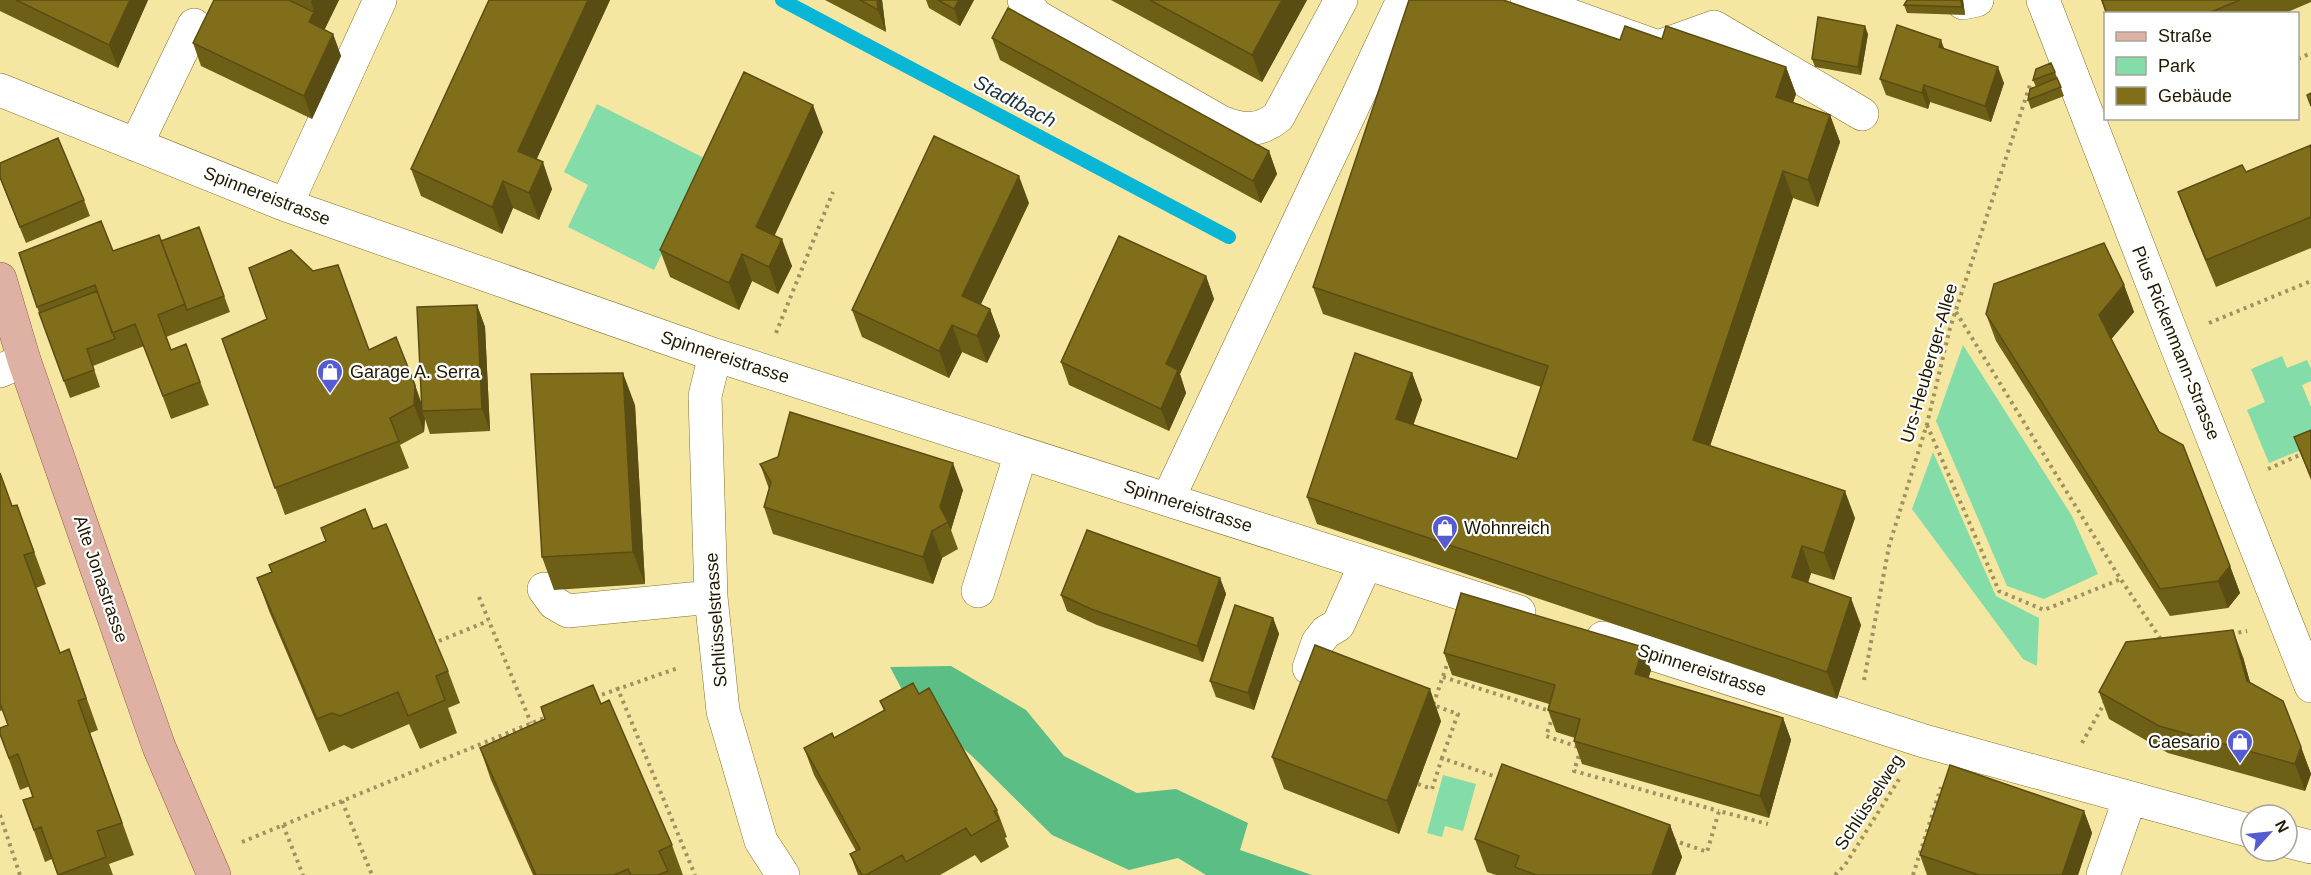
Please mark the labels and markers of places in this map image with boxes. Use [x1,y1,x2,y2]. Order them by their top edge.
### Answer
shop icon: Garage A. Serra [315,357,345,395]
place label: Garage A. Serra [350,362,481,382]
shop icon: Wohnreich [1430,513,1460,551]
place label: Wohnreich [1464,518,1550,538]
shop icon: Caesario [2225,727,2255,765]
place label: Caesario [2148,732,2220,752]

